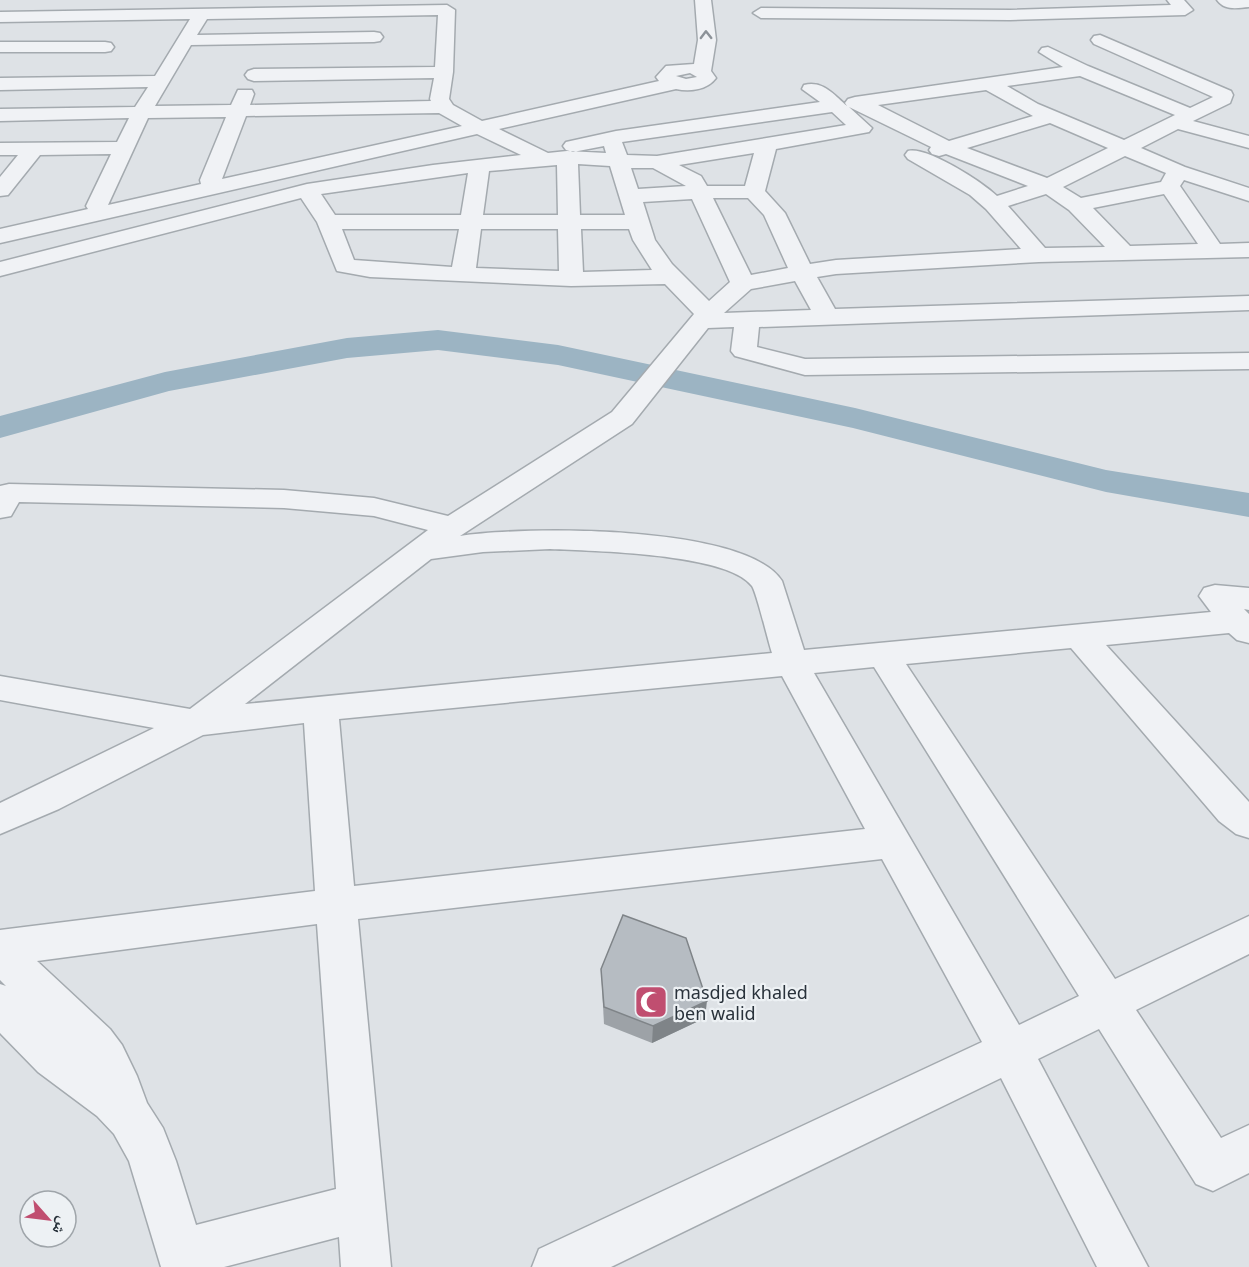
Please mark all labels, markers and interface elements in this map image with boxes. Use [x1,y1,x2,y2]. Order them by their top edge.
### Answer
one-way arrow [699,31,712,40]
place label: masdjed khaled ben walid [674,980,808,1025]
mosque icon: masdjed khaled ben walid [633,984,669,1020]
north arrow [18,1189,78,1249]
text: ش [48,1213,75,1239]

